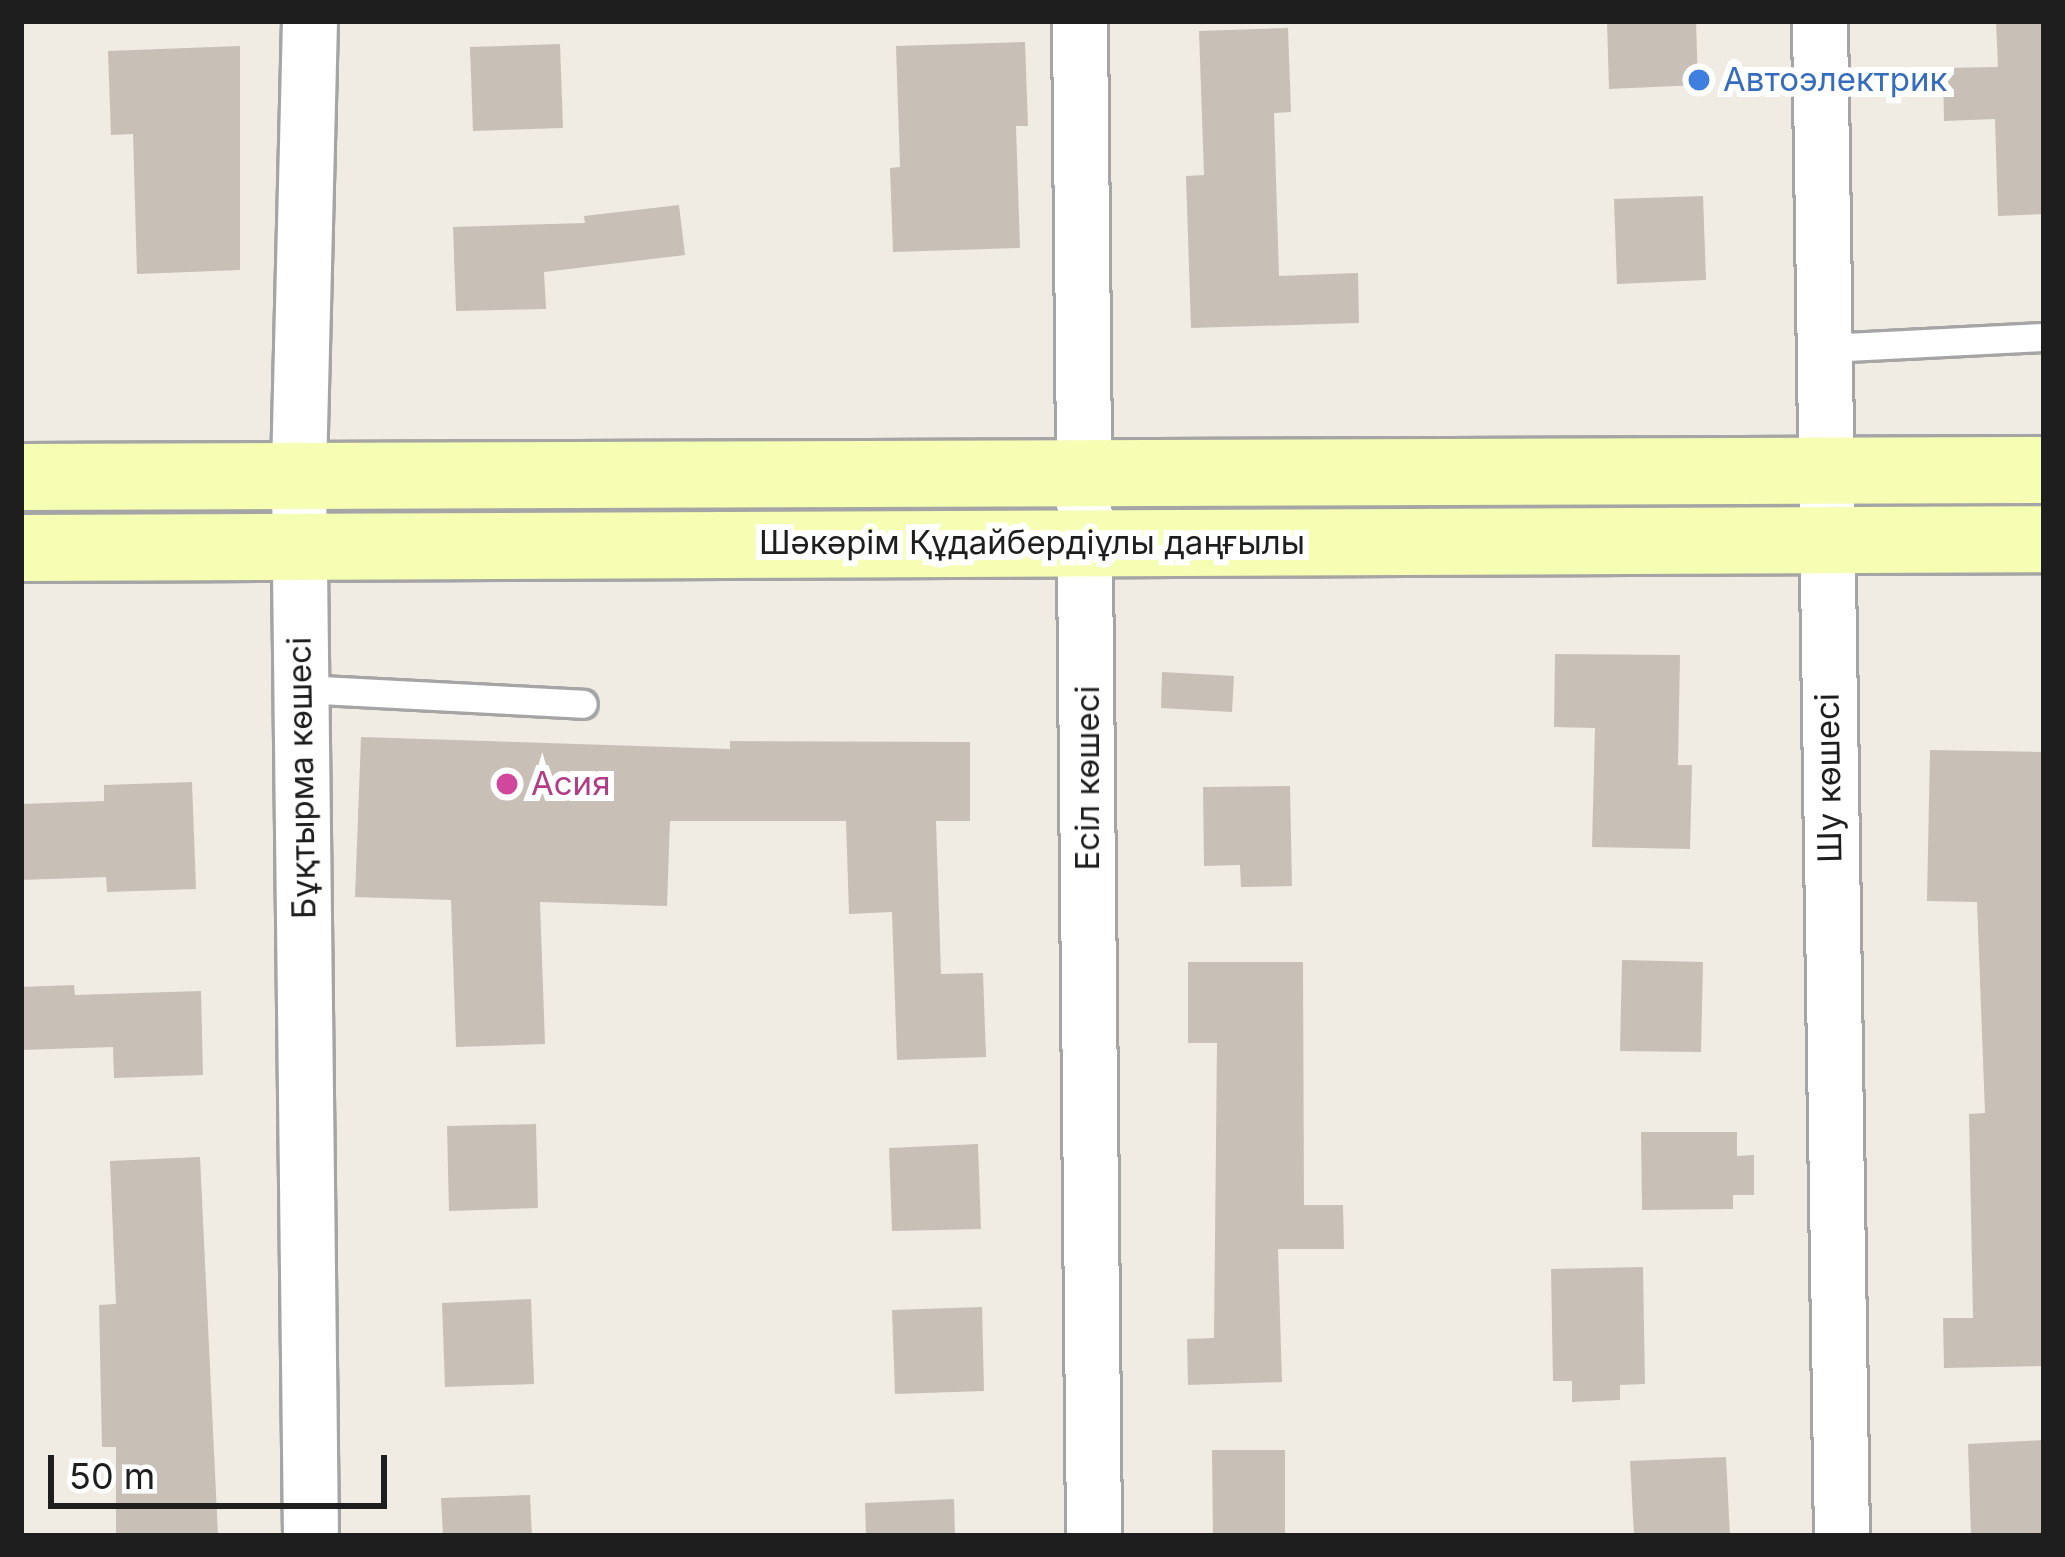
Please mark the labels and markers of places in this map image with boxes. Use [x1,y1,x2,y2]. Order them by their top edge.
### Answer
place label: Автоэлектрик [1723,60,1947,100]
marker: Автоэлектрик [1686,67,1712,93]
place label: Асия [531,764,610,804]
marker: Асия [494,771,520,797]

